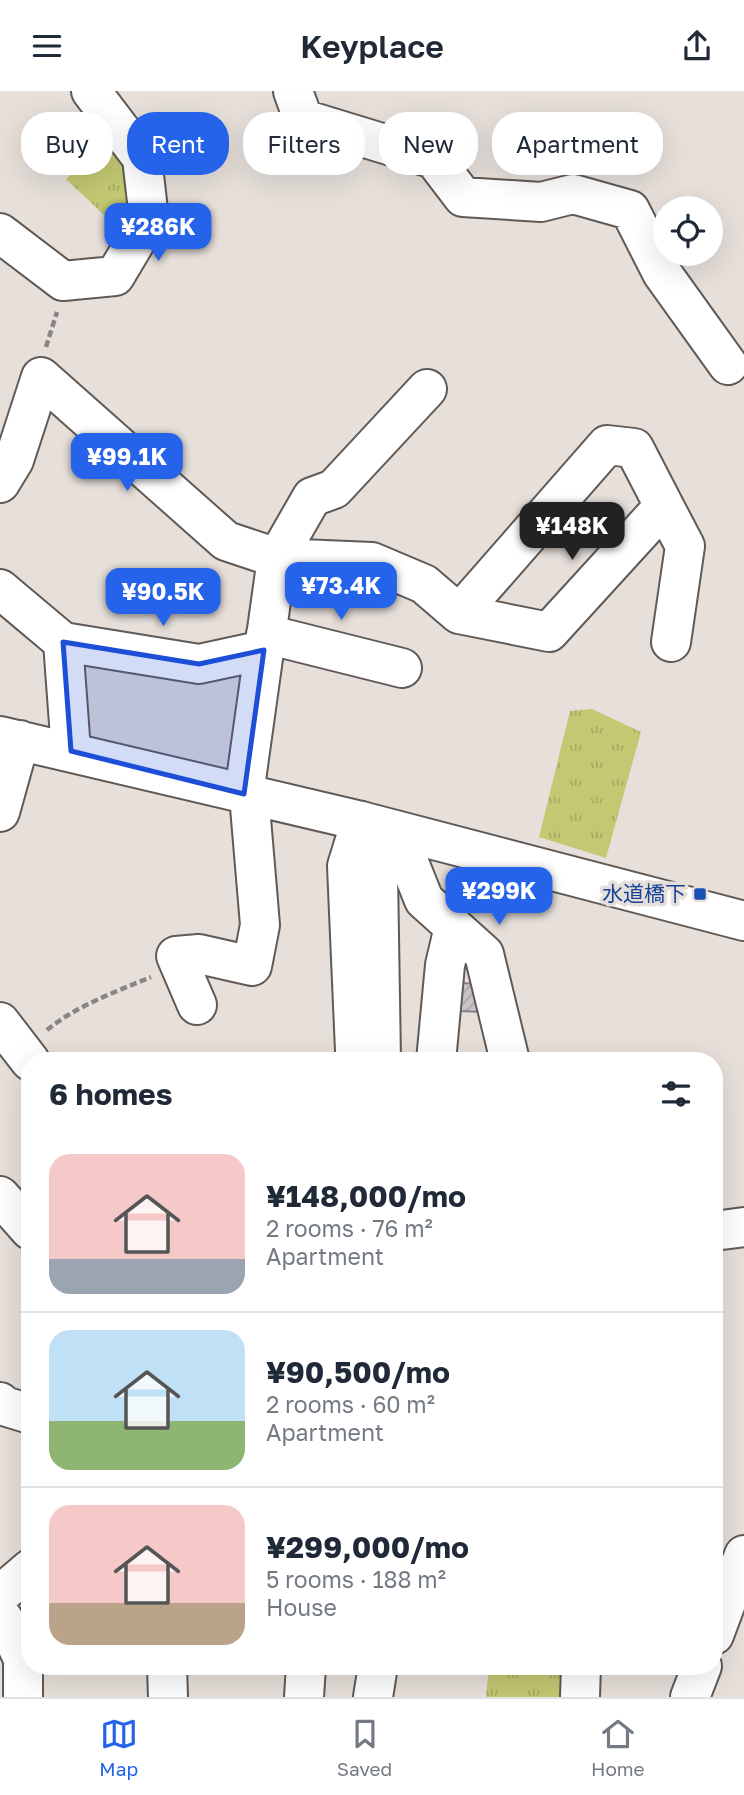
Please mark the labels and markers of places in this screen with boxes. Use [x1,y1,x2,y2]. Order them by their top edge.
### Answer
pin: ¥286K [109,204,207,263]
pin: ¥99.1K [70,433,184,493]
pin: ¥148K [523,503,621,562]
pin: ¥73.4K [284,563,398,622]
pin: ¥90.5K [106,568,220,628]
pin: ¥299K [450,867,548,927]
place label: 水道橋下 [602,880,686,906]
marker: 水道橋下 [692,886,708,902]

